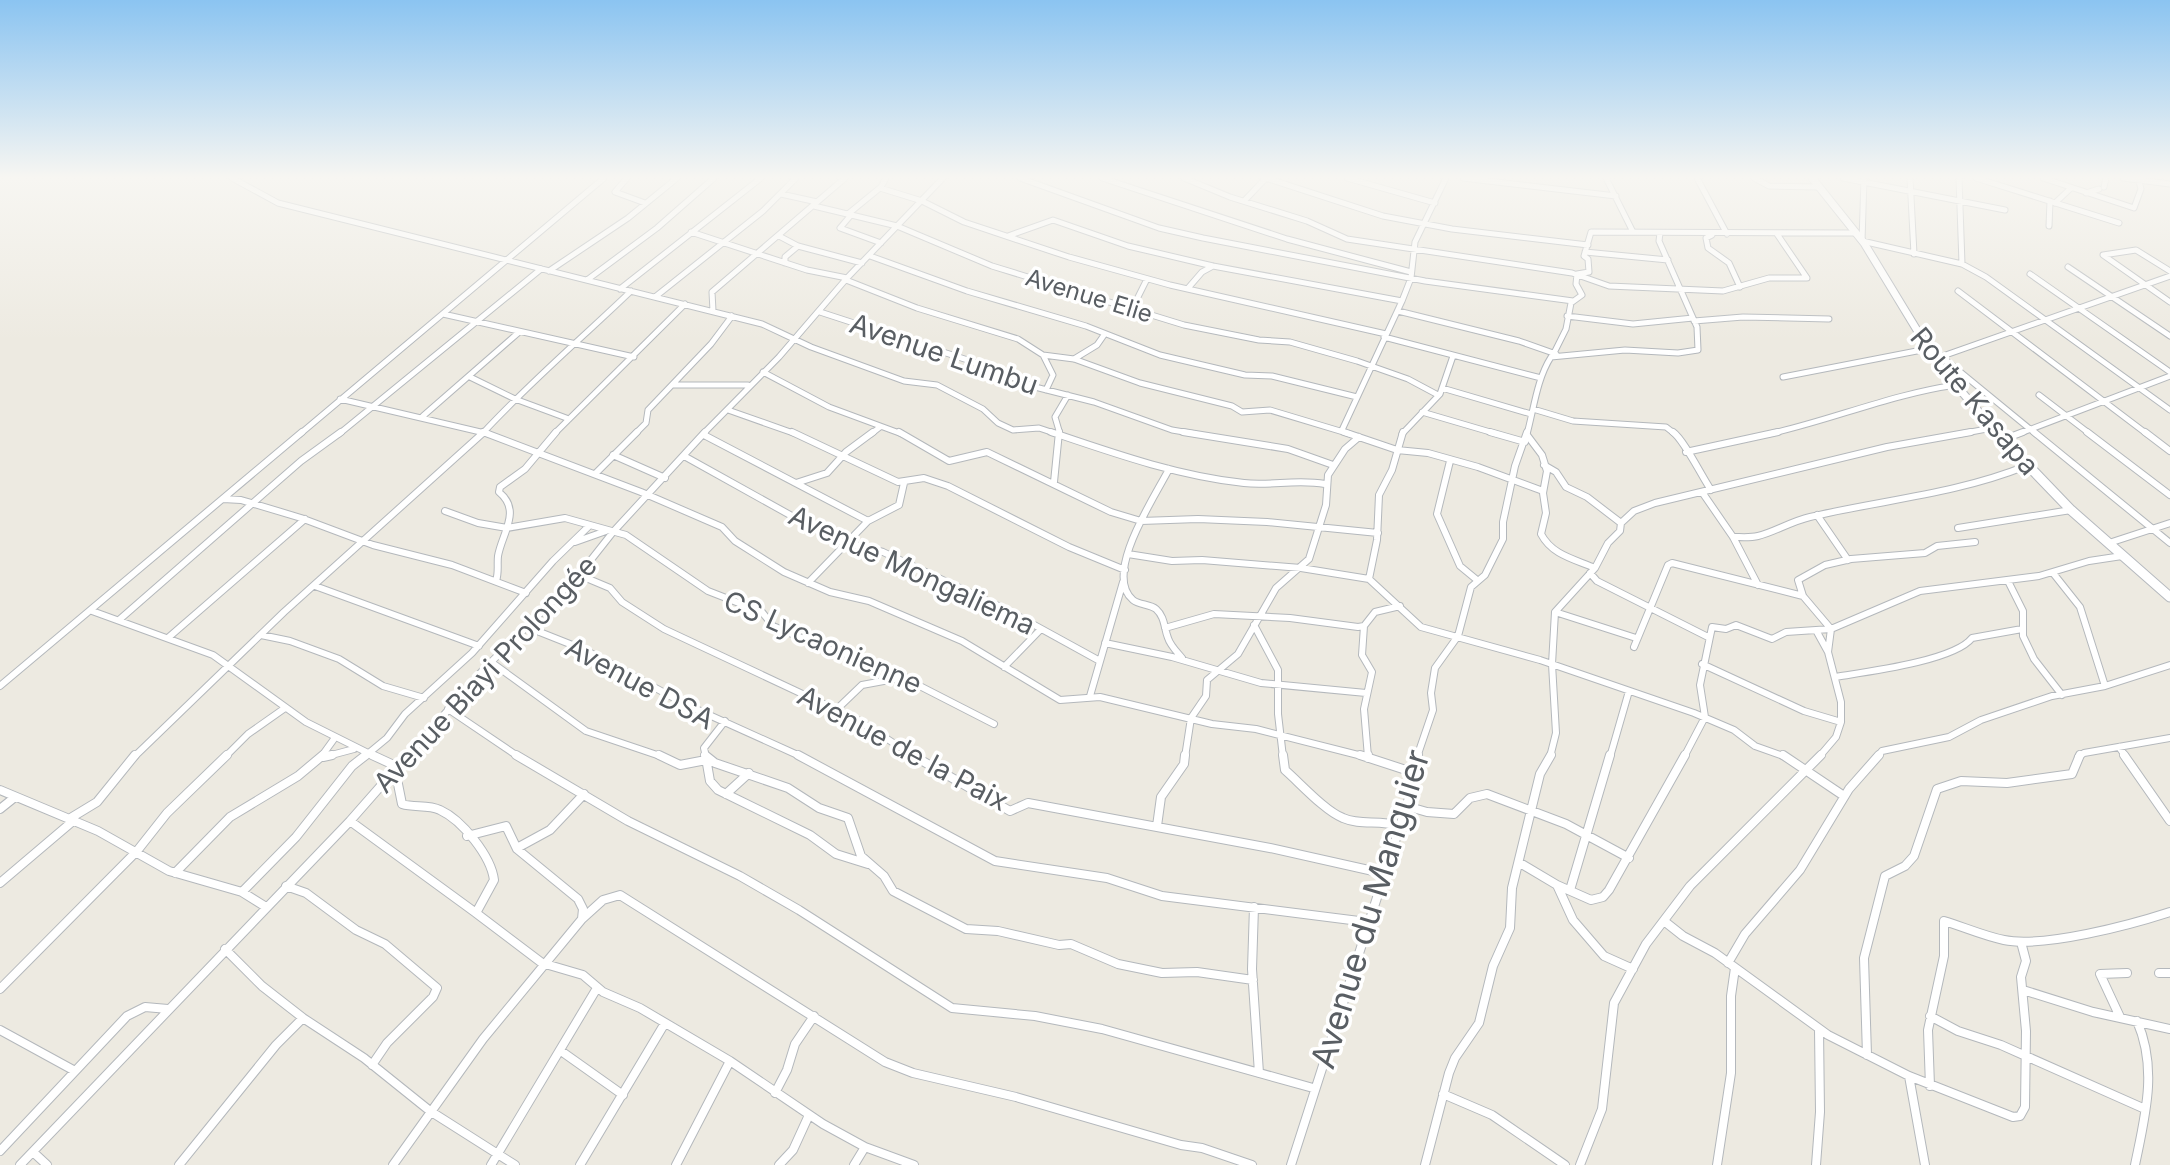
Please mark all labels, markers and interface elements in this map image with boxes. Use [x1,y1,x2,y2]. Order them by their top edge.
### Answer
street label: Avenue Elie [1022,262,1156,329]
street label: Avenue Lumbu [845,306,1043,402]
street label: Route Kasapa [1903,320,2047,482]
street label: Avenue Mongaliema [783,498,1041,642]
street label: Avenue Biayi Prolongée [366,548,604,800]
street label: CS Lycaonienne [719,583,927,701]
street label: Avenue DSA [560,630,720,736]
street label: Avenue de la Paix [792,678,1014,818]
street label: Avenue du Manguier [1302,744,1438,1073]

